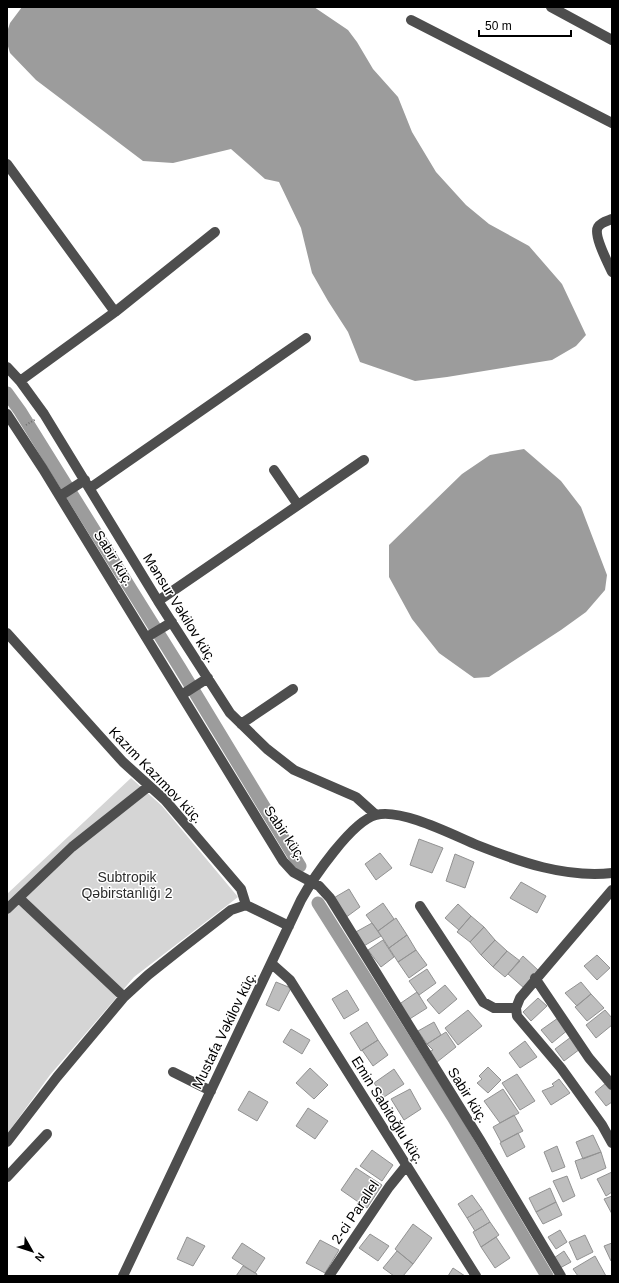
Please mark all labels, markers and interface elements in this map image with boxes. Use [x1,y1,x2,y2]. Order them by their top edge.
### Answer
scale bar [479,12,571,38]
text: 50 m [485,19,512,33]
street label: Sabir küç. [91,527,137,589]
street label: Mənsur Vəkilov küç. [140,551,220,665]
street label: Kazım Kazımov küç. [106,724,206,826]
street label: Sabir küç. [261,803,309,863]
park label: Subtropik Qəbirstanlığı 2 [81,869,173,901]
street label: Mustafa Vəkilov küç. [189,969,259,1091]
street label: Emin Sabitoğlu küç. [348,1053,428,1167]
street label: Sabir küç. [445,1064,491,1126]
street label: 2-ci Parallel [328,1177,382,1247]
north arrow [12,1231,52,1271]
text: N [33,1250,47,1264]

